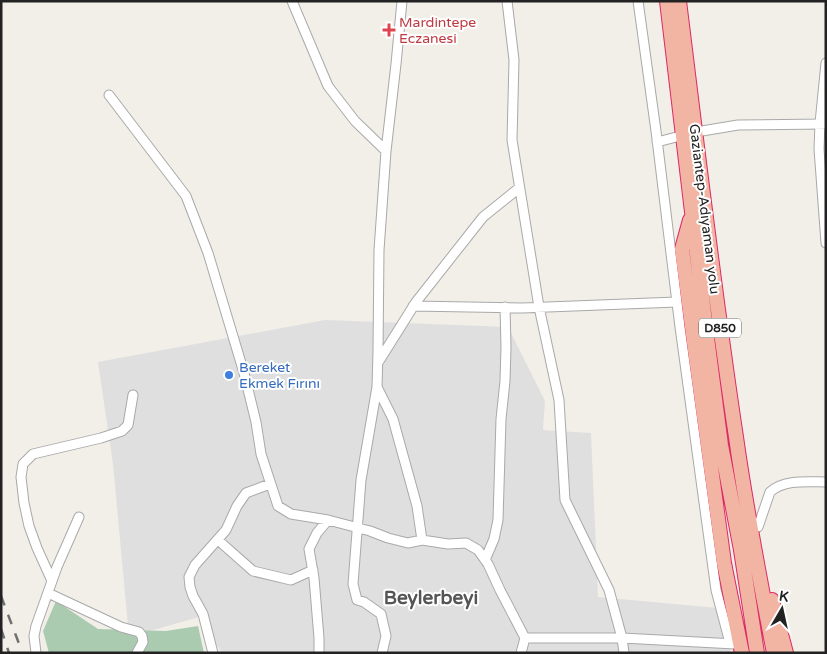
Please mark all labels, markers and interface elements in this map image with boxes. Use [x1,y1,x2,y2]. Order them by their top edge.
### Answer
place label: Mardintepe Eczanesi [399,14,476,47]
marker: Mardintepe Eczanesi [383,24,395,36]
street label: Gaziantep-Adıyaman yolu [686,123,723,295]
road number: D850 [699,318,741,338]
place label: Bereket Ekmek Fırını [239,359,320,392]
marker: Bereket Ekmek Fırını [223,369,235,381]
north arrow [757,584,807,634]
district label: Beylerbeyi [384,587,478,610]
text: K [778,588,791,606]

